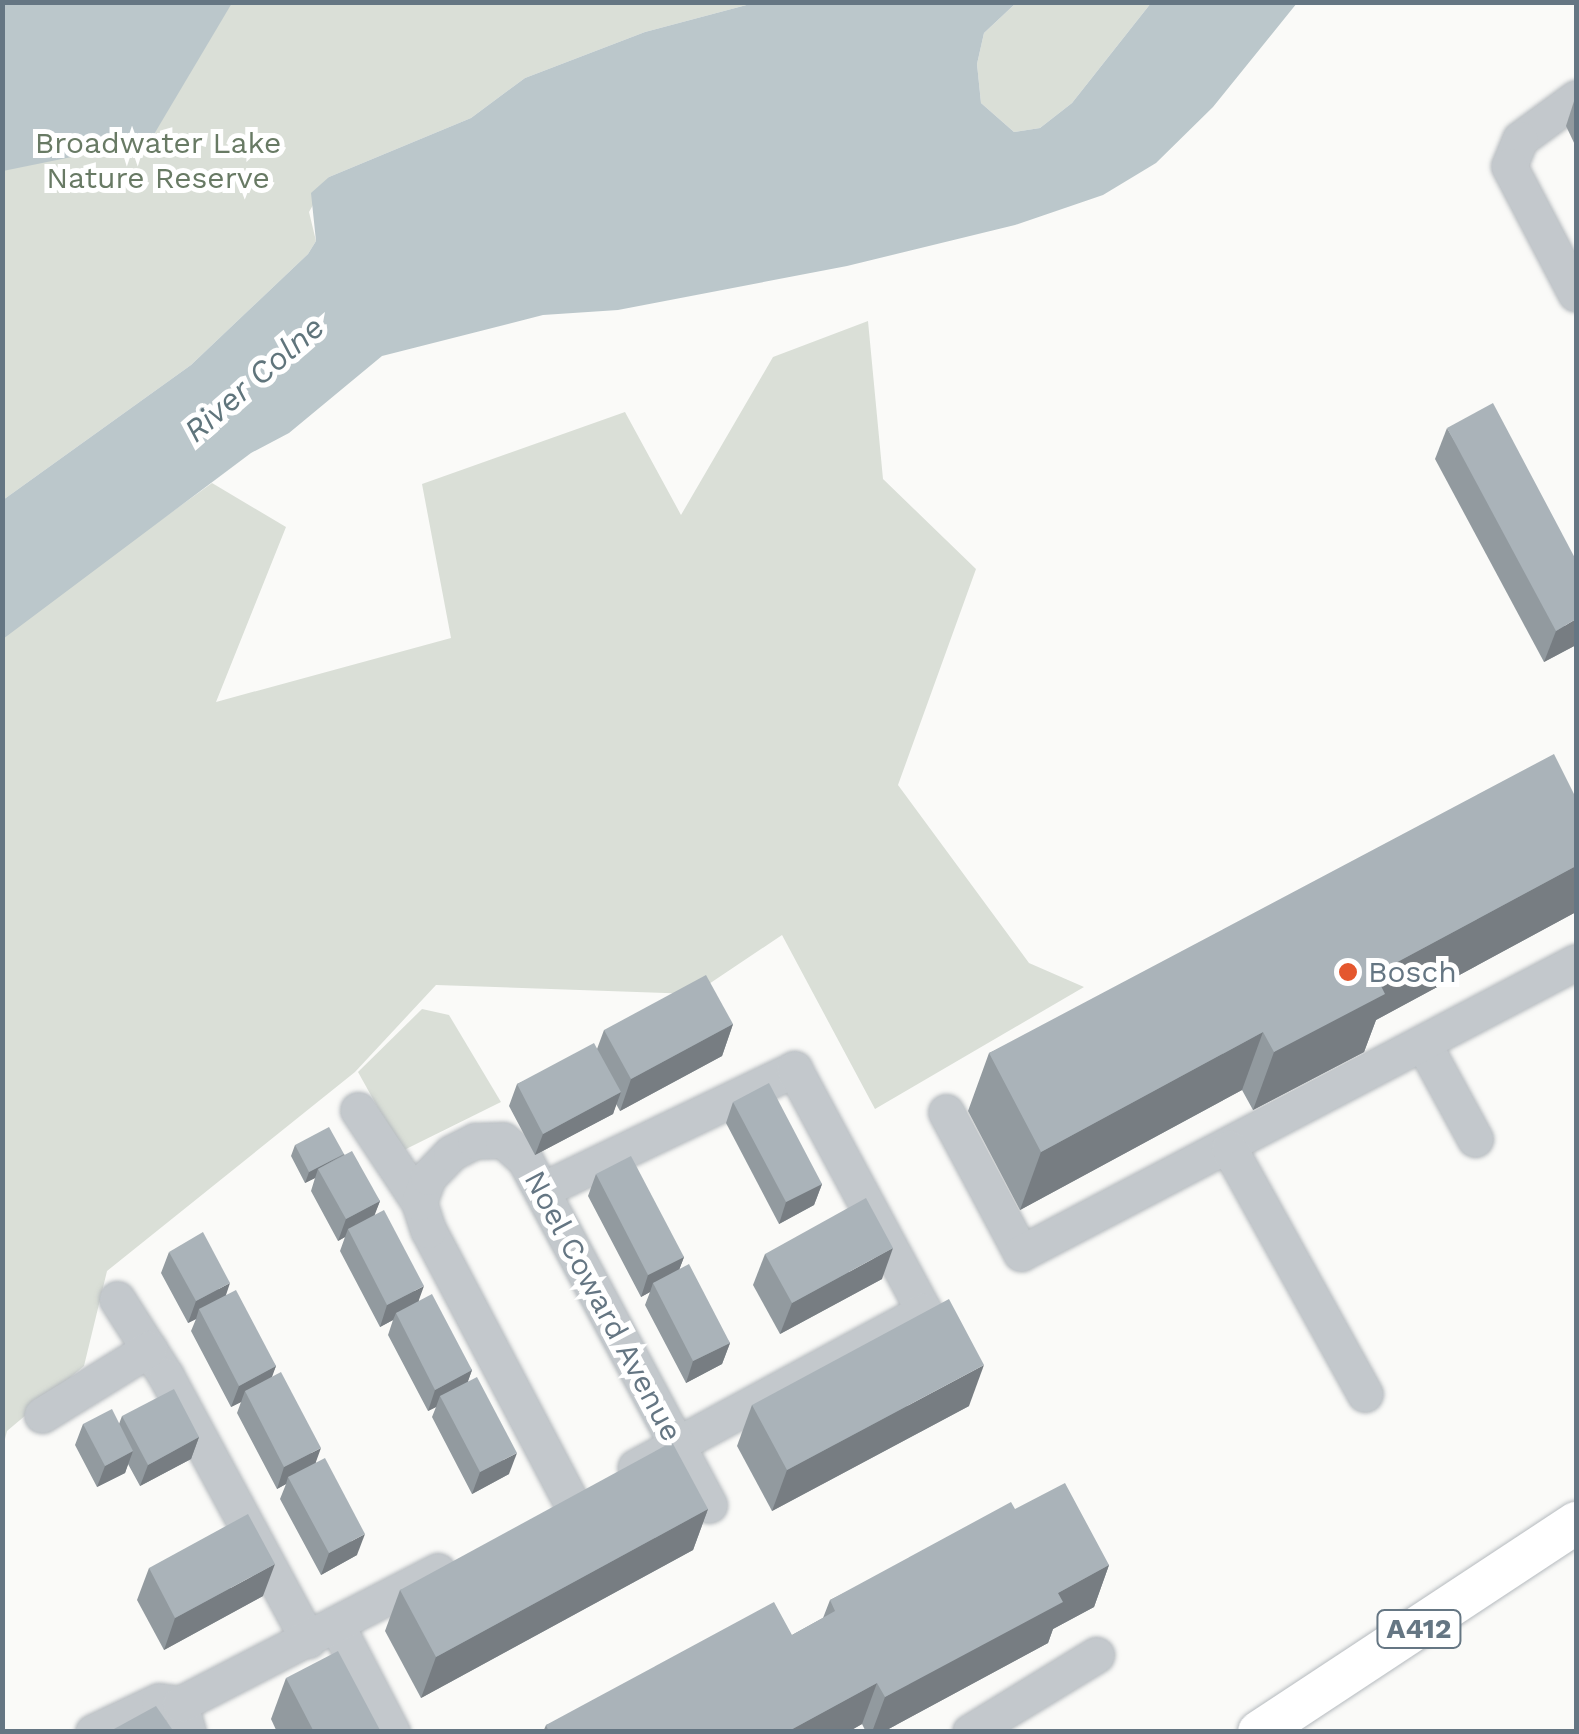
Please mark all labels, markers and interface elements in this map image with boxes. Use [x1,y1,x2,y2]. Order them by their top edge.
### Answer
park label: Broadwater Lake Nature Reserve [34,125,282,196]
water label: River Colne [176,307,332,451]
place label: Bosch [1368,954,1457,990]
marker: Bosch [1337,961,1359,983]
street label: Noel Coward Avenue [516,1164,690,1448]
road number: A412 [1374,1606,1464,1652]

